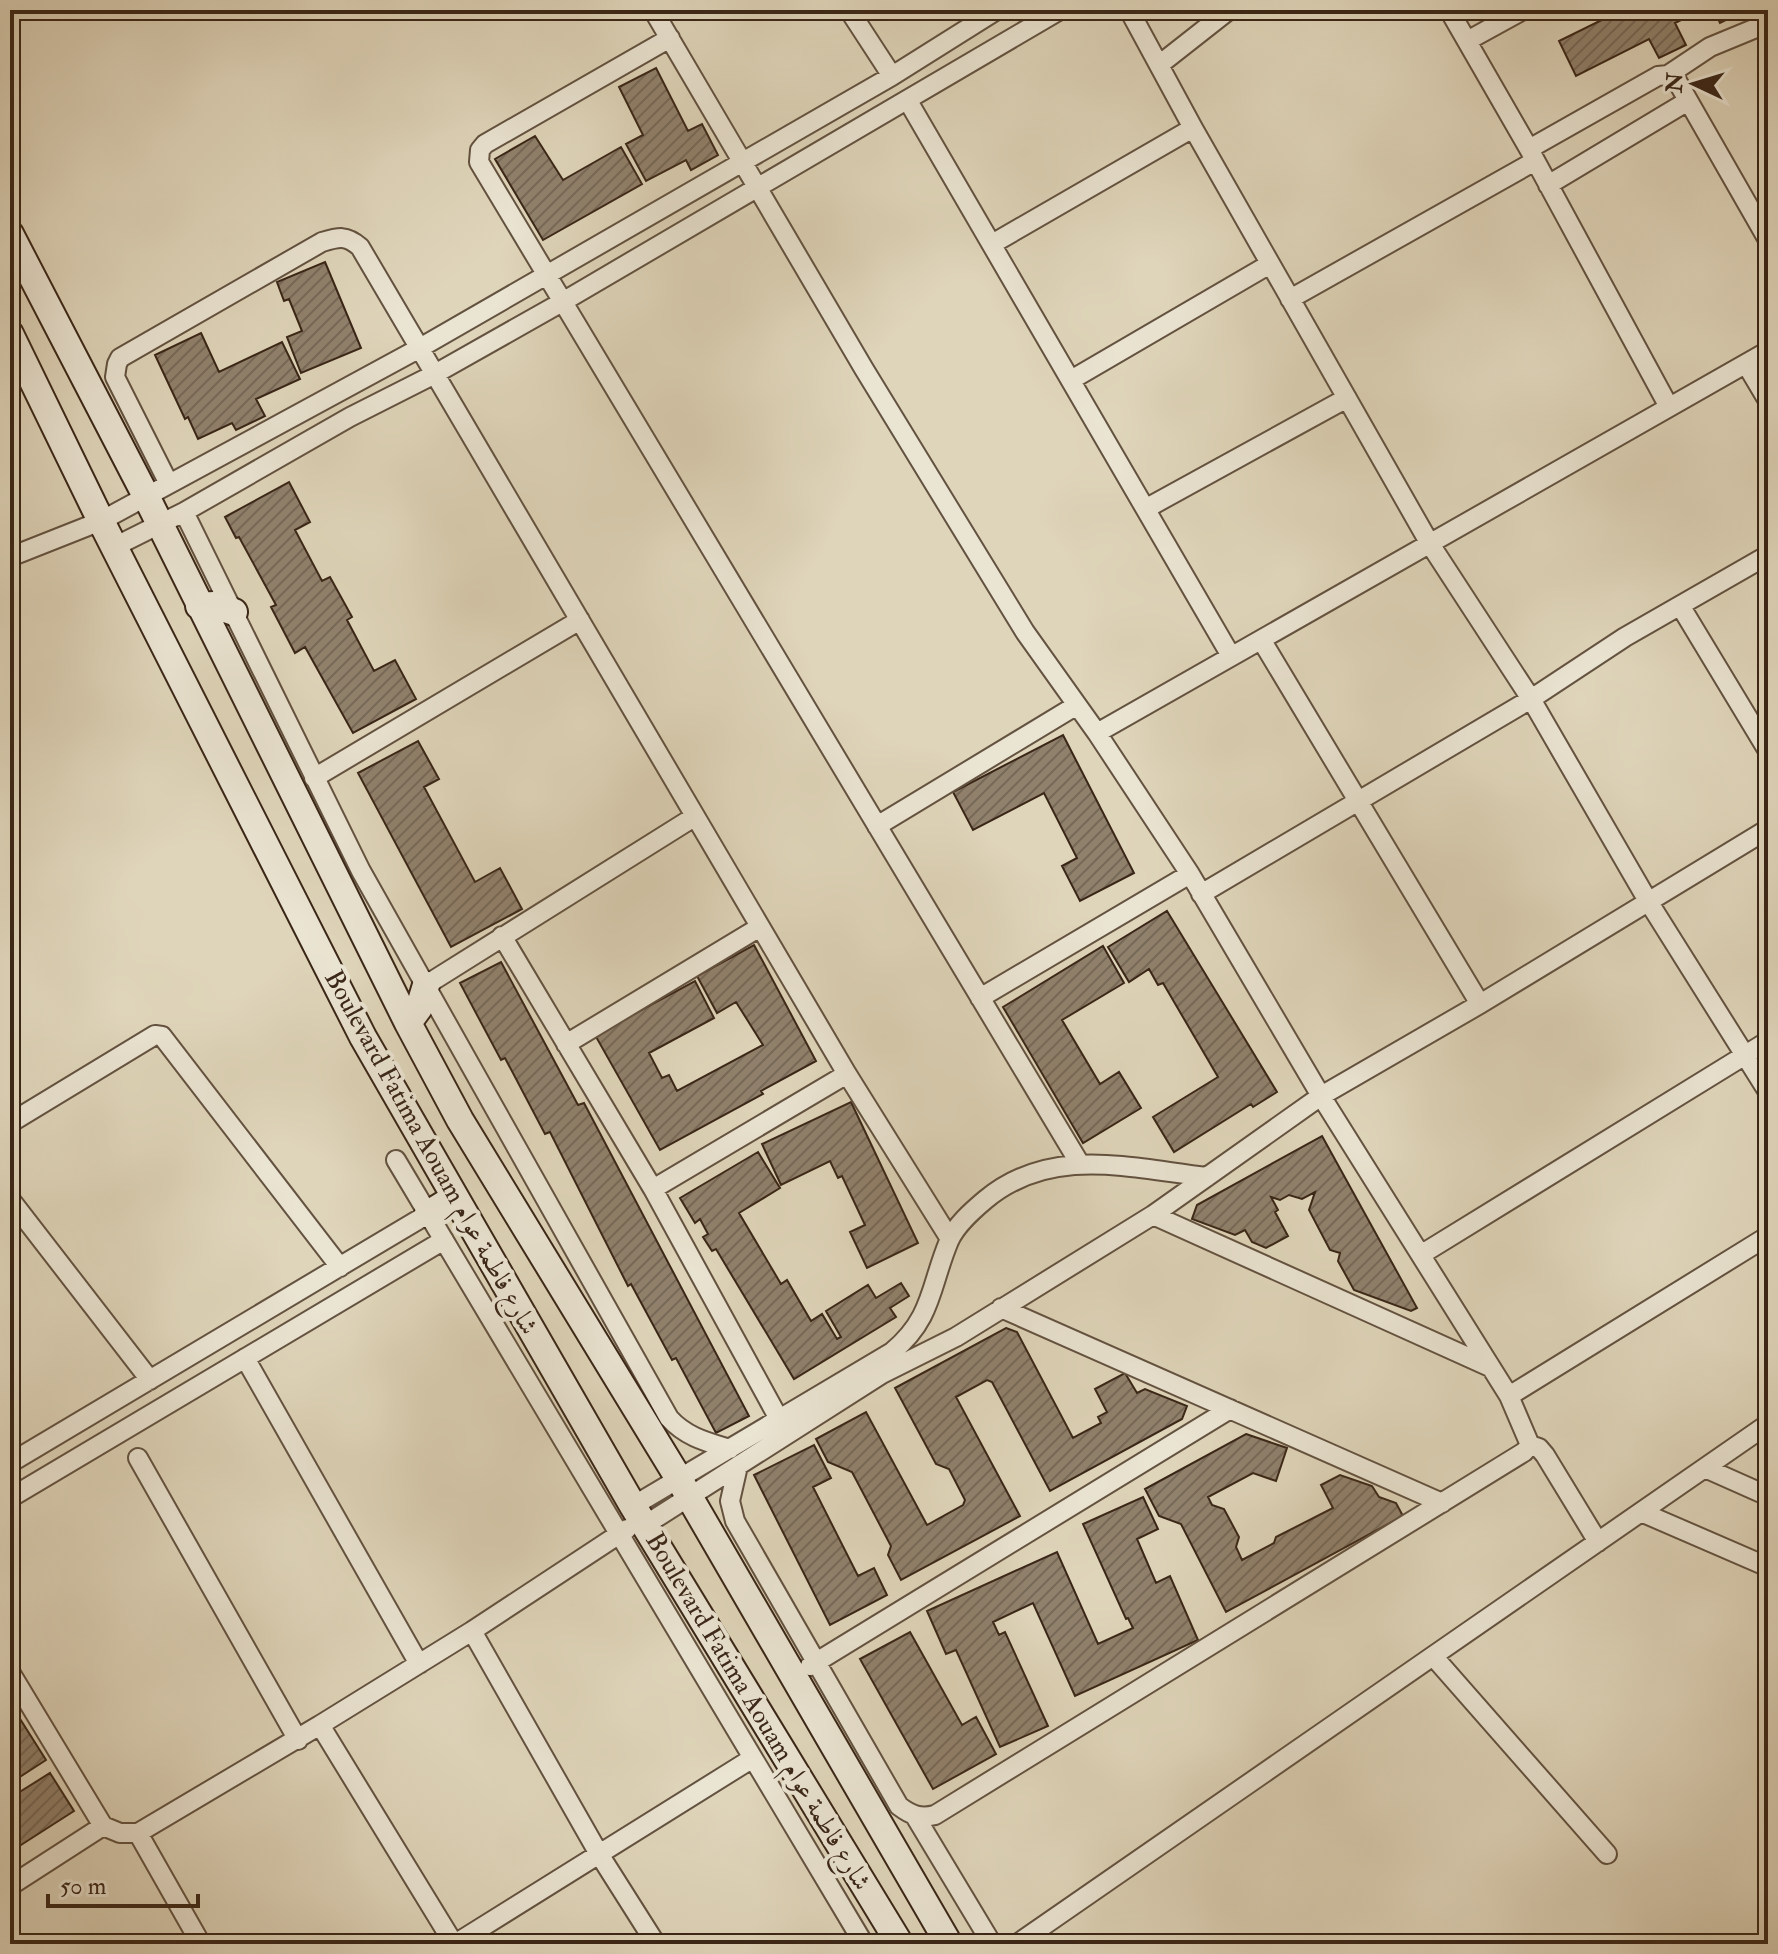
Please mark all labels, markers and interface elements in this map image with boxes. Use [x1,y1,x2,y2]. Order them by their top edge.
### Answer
north arrow [1654,44,1734,124]
text: N [1660,72,1690,94]
street label: Boulevard Fatima Aouam شارع فاطمة عوام [312,965,545,1343]
street label: Boulevard Fatima Aouam شارع فاطمة عوام [633,1527,878,1899]
scale bar [48,1858,198,1908]
text: 50 m [60,1871,107,1902]

